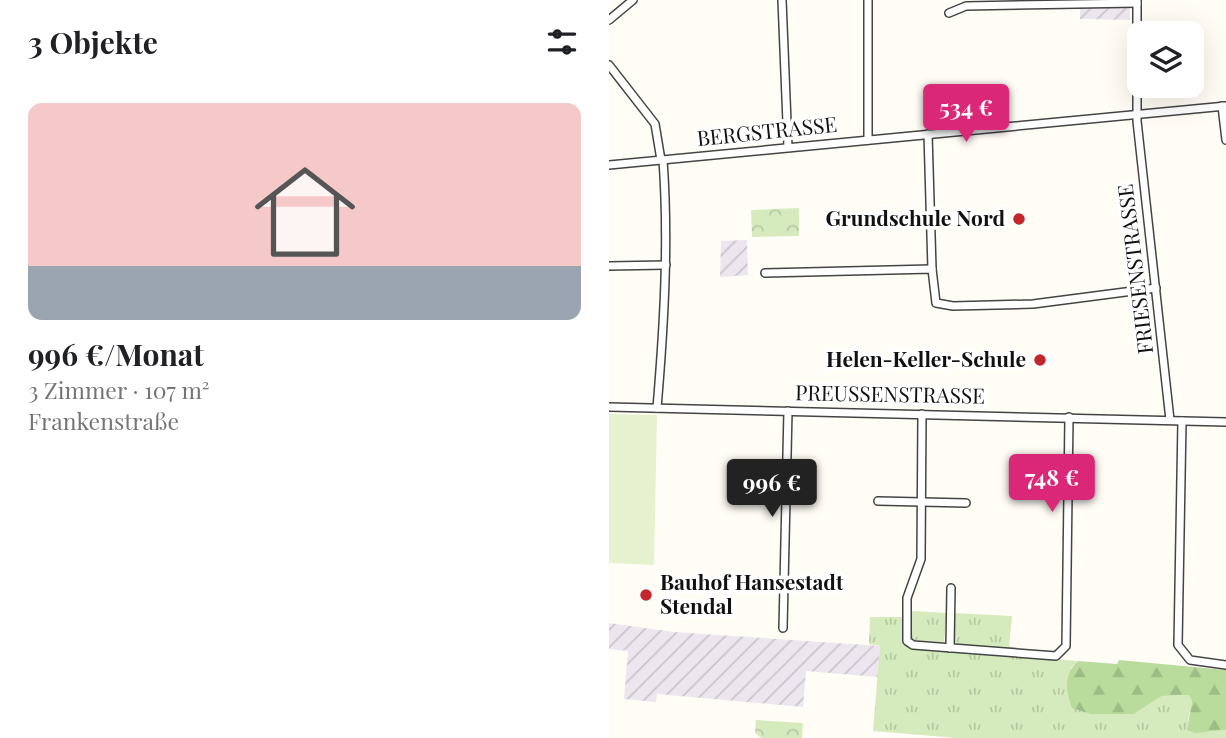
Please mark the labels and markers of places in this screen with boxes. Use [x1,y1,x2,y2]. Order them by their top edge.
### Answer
pin: 534 € [917,85,1015,144]
place label: Grundschule Nord [825,203,1005,231]
marker: Grundschule Nord [1011,211,1027,227]
place label: Helen-Keller-Schule [826,344,1026,372]
marker: Helen-Keller-Schule [1032,352,1048,368]
pin: 748 € [1003,454,1101,514]
pin: 996 € [723,460,821,519]
place label: Bauhof Hansestadt Stendal [660,567,844,619]
marker: Bauhof Hansestadt Stendal [638,587,654,603]

